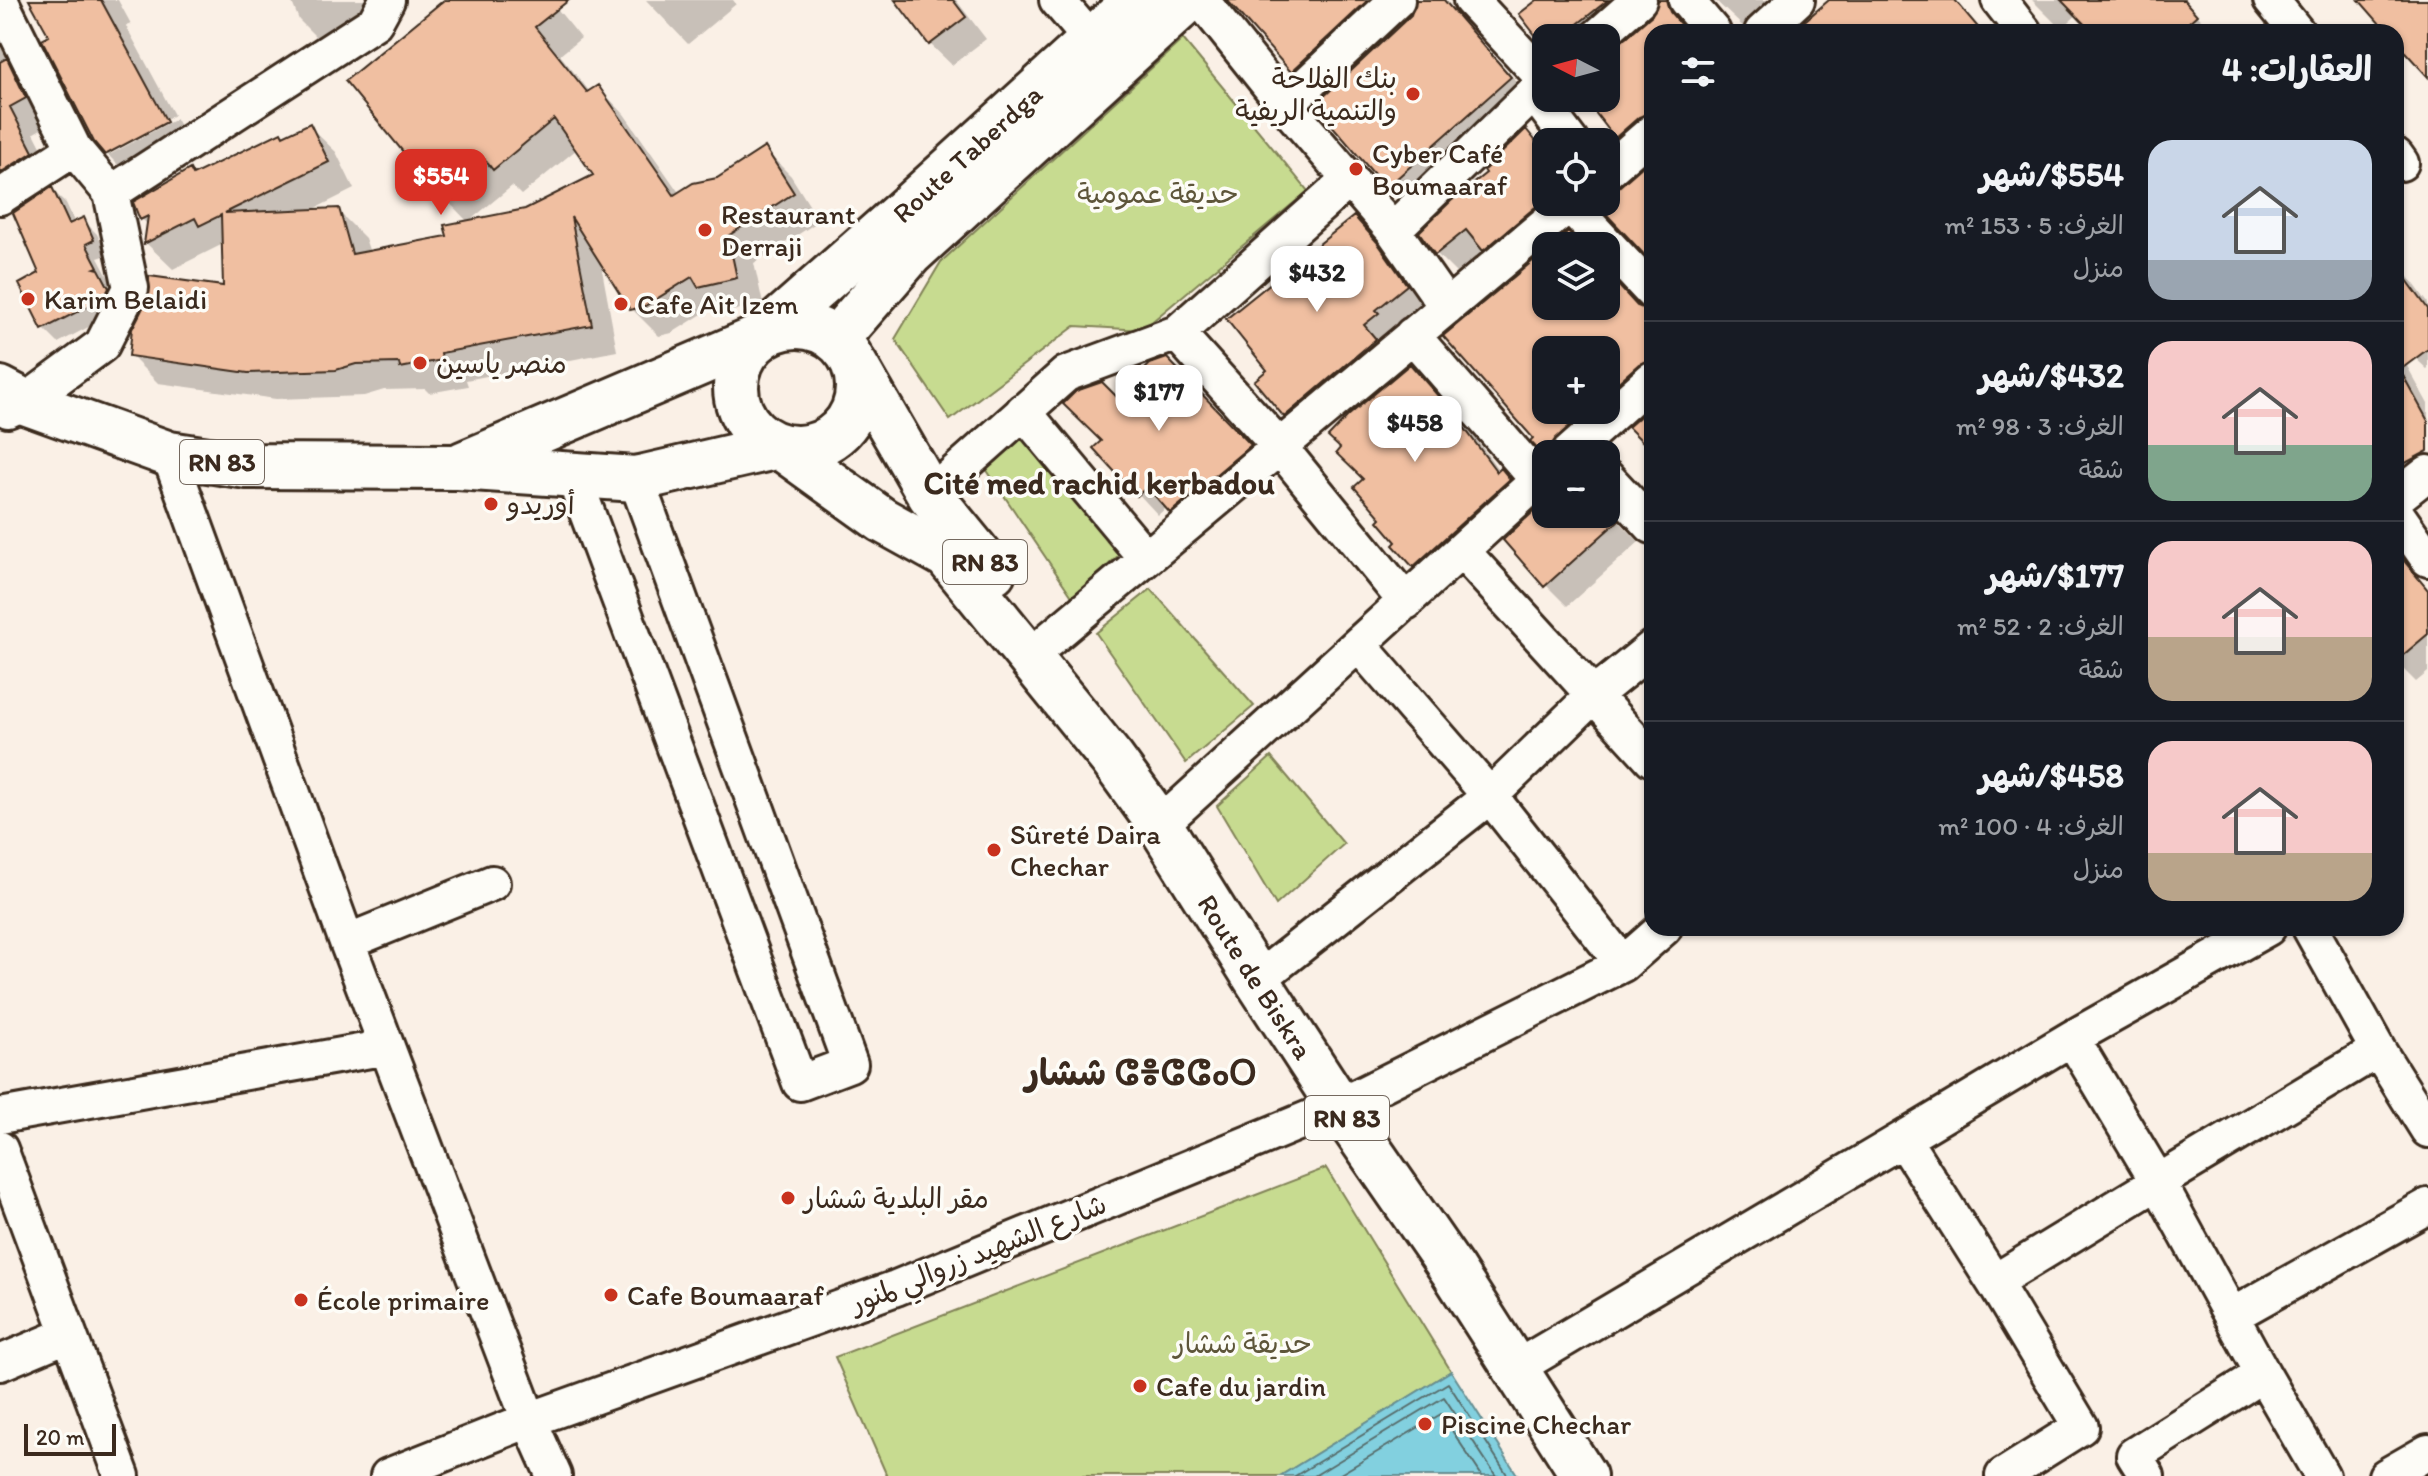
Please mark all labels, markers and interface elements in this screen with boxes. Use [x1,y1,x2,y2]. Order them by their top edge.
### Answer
north arrow [1532,24,1620,112]
map controls [1532,24,1620,528]
text: العقارات: 4 [2222,49,2372,90]
icon: filters [1676,50,1720,94]
place label: بنك الفلاحة والتنمية الريفية [1235,61,1397,127]
street label: Route Taberdga [885,77,1049,230]
marker: بنك الفلاحة والتنمية الريفية [1404,85,1422,103]
button: locate [1532,128,1620,216]
place label: Cyber Café Boumaaraf [1372,136,1508,202]
pin: $554 [394,149,488,217]
text: $554/شهر [1980,154,2124,195]
text: $554 [413,159,469,191]
marker: Cyber Café Boumaaraf [1347,160,1365,178]
icon: home [2212,172,2308,268]
park label: حديقة عمومية [1077,176,1239,210]
place label: Restaurant Derraji [721,197,855,263]
text: الغرف: 5 · 153 m² [1944,209,2124,241]
marker: Restaurant Derraji [696,221,714,239]
button: layers [1532,232,1620,320]
pin: $432 [1270,246,1364,314]
text: منزل [2073,252,2124,284]
text: $432 [1289,256,1345,288]
place label: Karim Belaidi [44,282,207,316]
place label: Cafe Ait Izem [637,287,799,321]
marker: Karim Belaidi [19,290,37,308]
marker: Cafe Ait Izem [612,295,630,313]
button: + [1532,336,1620,424]
place label: منصر ياسين [436,346,567,380]
marker: منصر ياسين [411,354,429,372]
text: $432/شهر [1979,355,2124,396]
pin: $177 [1112,365,1206,433]
icon: home [2212,373,2308,469]
text: $177 [1133,375,1185,407]
pin: $458 [1368,396,1462,464]
text: $458 [1387,406,1443,438]
text: الغرف: 3 · 98 m² [1956,410,2124,442]
road number: RN 83 [180,440,264,484]
button: − [1532,440,1620,528]
text: شقة [2079,453,2124,485]
district label: Cité med rachid kerbadou [923,464,1275,502]
place label: أوريدو [506,487,575,521]
marker: أوريدو [482,495,500,513]
road number: RN 83 [943,540,1027,584]
text: $177/شهر [1986,555,2124,596]
icon: home [2212,573,2308,669]
text: الغرف: 2 · 52 m² [1957,610,2124,642]
text: شقة [2079,653,2124,685]
text: $458/شهر [1979,755,2124,796]
icon: home [2212,773,2308,869]
text: الغرف: 4 · 100 m² [1938,810,2124,842]
place label: Sûreté Daira Chechar [1010,817,1161,883]
marker: Sûreté Daira Chechar [985,841,1003,859]
text: منزل [2073,853,2124,885]
street label: Route de Biskra [1191,888,1321,1066]
district label: ششار ⵛⴻⵛⵛⴰⵔ [1022,1051,1257,1094]
road number: RN 83 [1305,1096,1389,1140]
place label: مقر البلدية ششار [802,1181,989,1216]
street label: شارع الشهيد زروالي لمنور [843,1186,1114,1328]
marker: مقر البلدية ششار [779,1189,797,1207]
place label: Cafe Boumaaraf [627,1278,824,1312]
place label: École primaire [317,1283,489,1317]
marker: Cafe Boumaaraf [602,1286,620,1304]
marker: École primaire [292,1291,310,1309]
park label: حديقة ششار [1172,1326,1312,1360]
place label: Cafe du jardin [1156,1369,1326,1403]
marker: Cafe du jardin [1131,1377,1149,1395]
place label: Piscine Chechar [1441,1407,1631,1441]
marker: Piscine Chechar [1416,1415,1434,1433]
scale bar [24,1420,116,1456]
text: 20 m [36,1424,85,1451]

